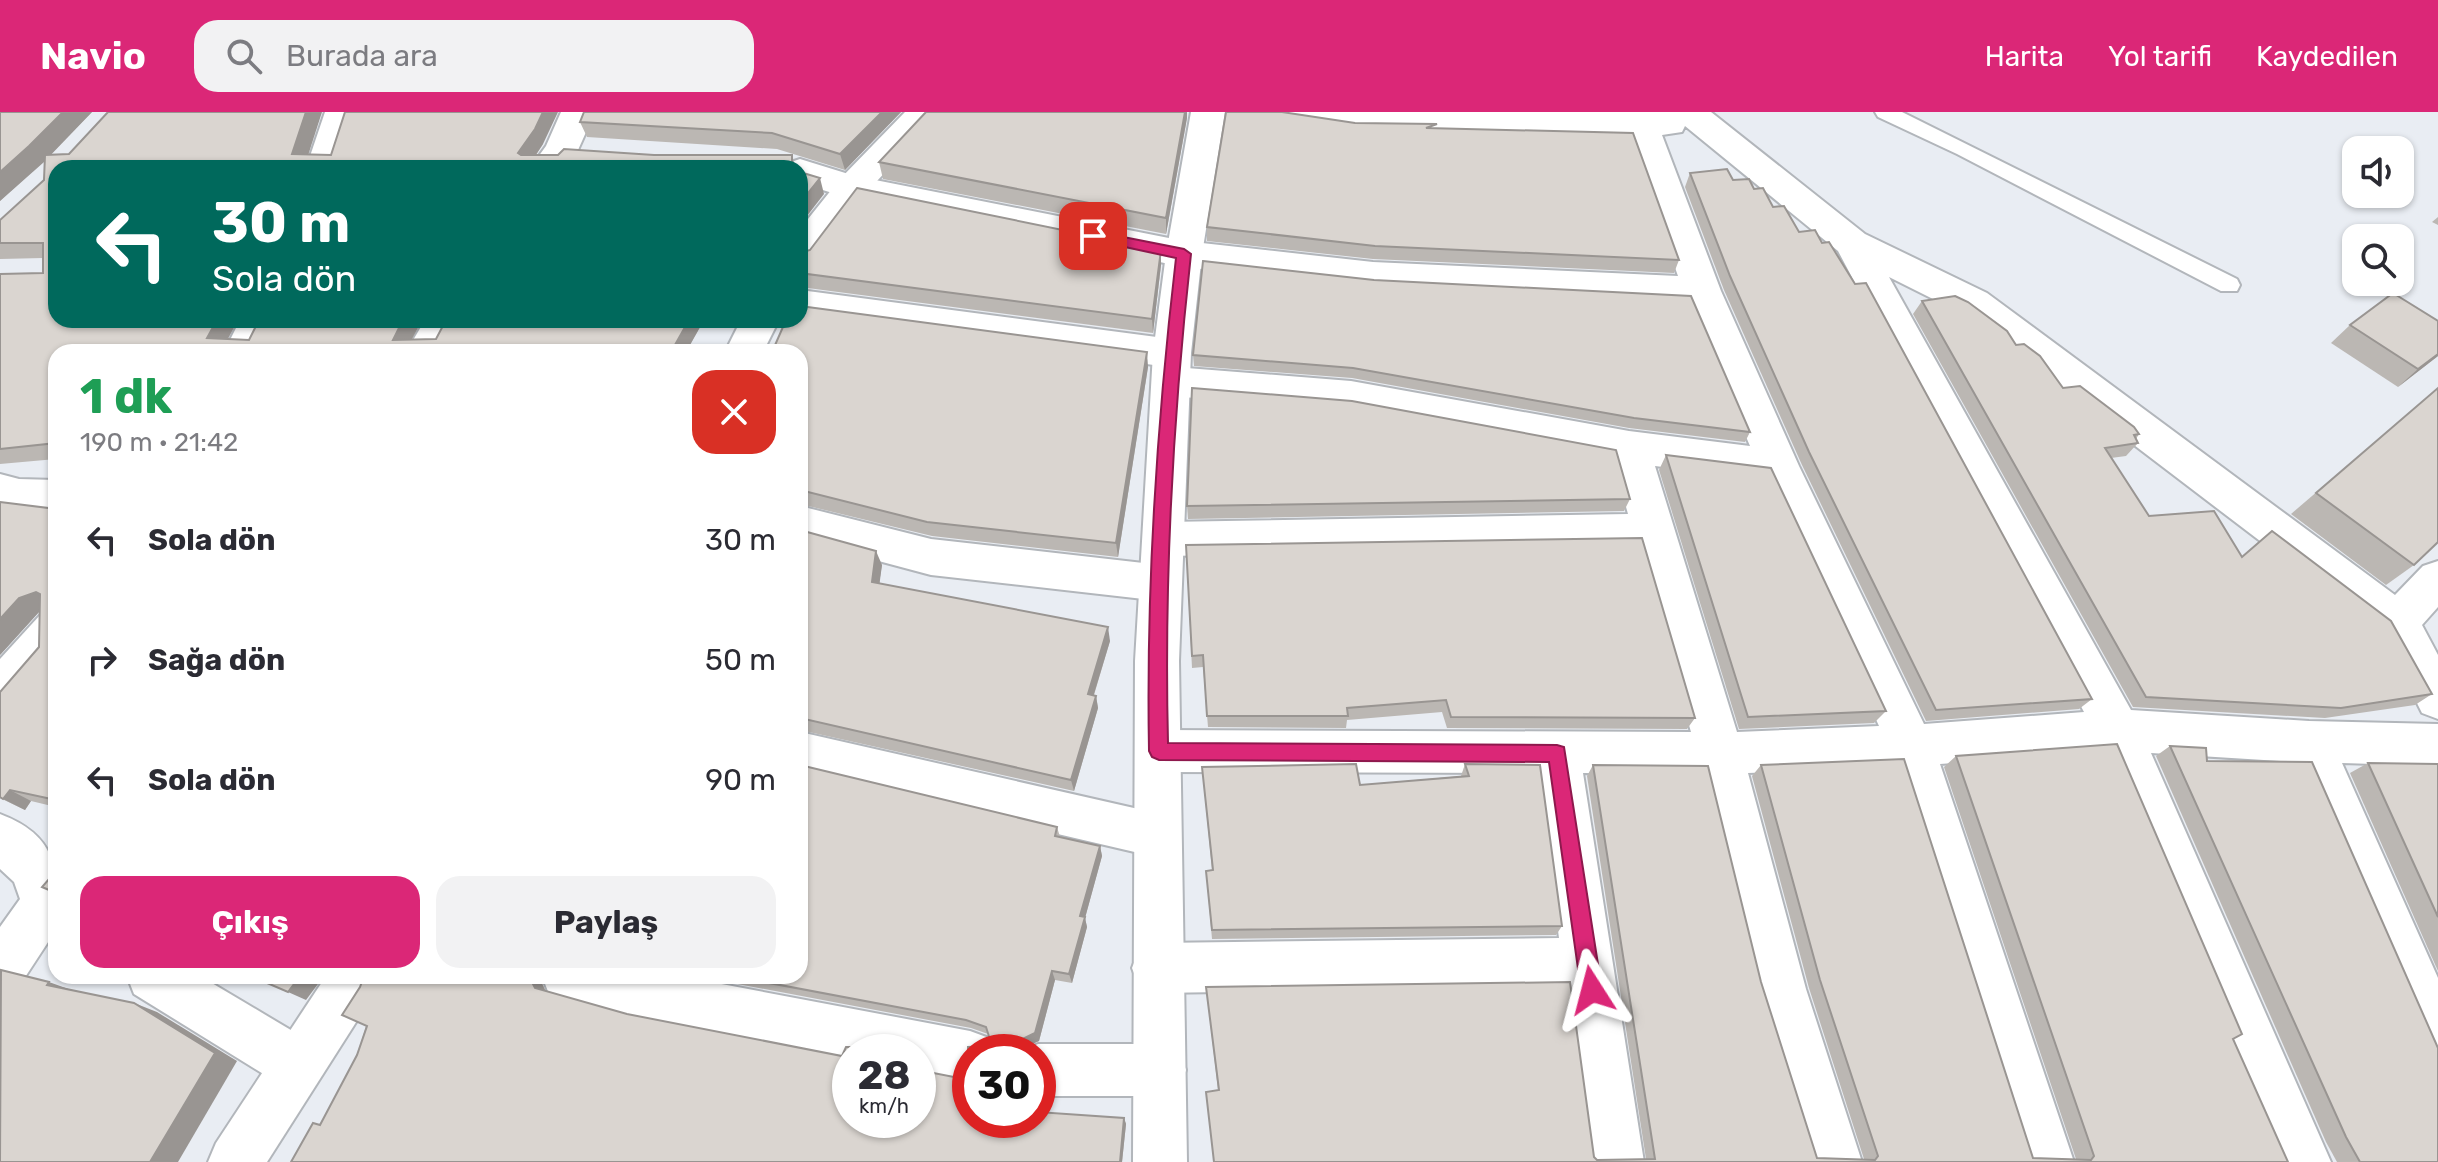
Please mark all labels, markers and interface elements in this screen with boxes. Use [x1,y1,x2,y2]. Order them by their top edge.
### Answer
search box [194,20,754,92]
text: Navio [40,33,146,79]
icon: search [222,34,266,78]
text: Burada ara [286,38,438,74]
text: Harita [1985,40,2064,73]
text: Yol tarifi [2108,40,2212,73]
text: Kaydedilen [2256,40,2398,73]
map controls [2342,136,2414,296]
button: sound [2342,136,2414,208]
text: 30 m [212,190,350,256]
icon: left [80,192,184,296]
pin [1059,202,1127,270]
icon: arrive [1071,214,1115,258]
button: search [2342,224,2414,296]
text: Sola dön [212,257,356,300]
text: 1 dk [80,368,172,425]
button: close [692,370,776,454]
text: 190 m · 21:42 [80,427,238,458]
icon: left [80,518,124,562]
text: Sola dön [148,522,275,558]
text: 30 m [705,522,776,558]
icon: right [80,638,124,682]
text: Sağa dön [148,642,285,678]
text: 50 m [705,642,776,678]
icon: left [80,758,124,802]
text: Sola dön [148,762,275,798]
text: 90 m [705,762,776,798]
button: Çıkış [80,876,420,968]
button: Paylaş [436,876,776,968]
position arrow [1550,948,1634,1032]
speed limit sign: 30 [952,1034,1056,1138]
text: 28 [857,1052,911,1099]
text: km/h [859,1094,909,1118]

